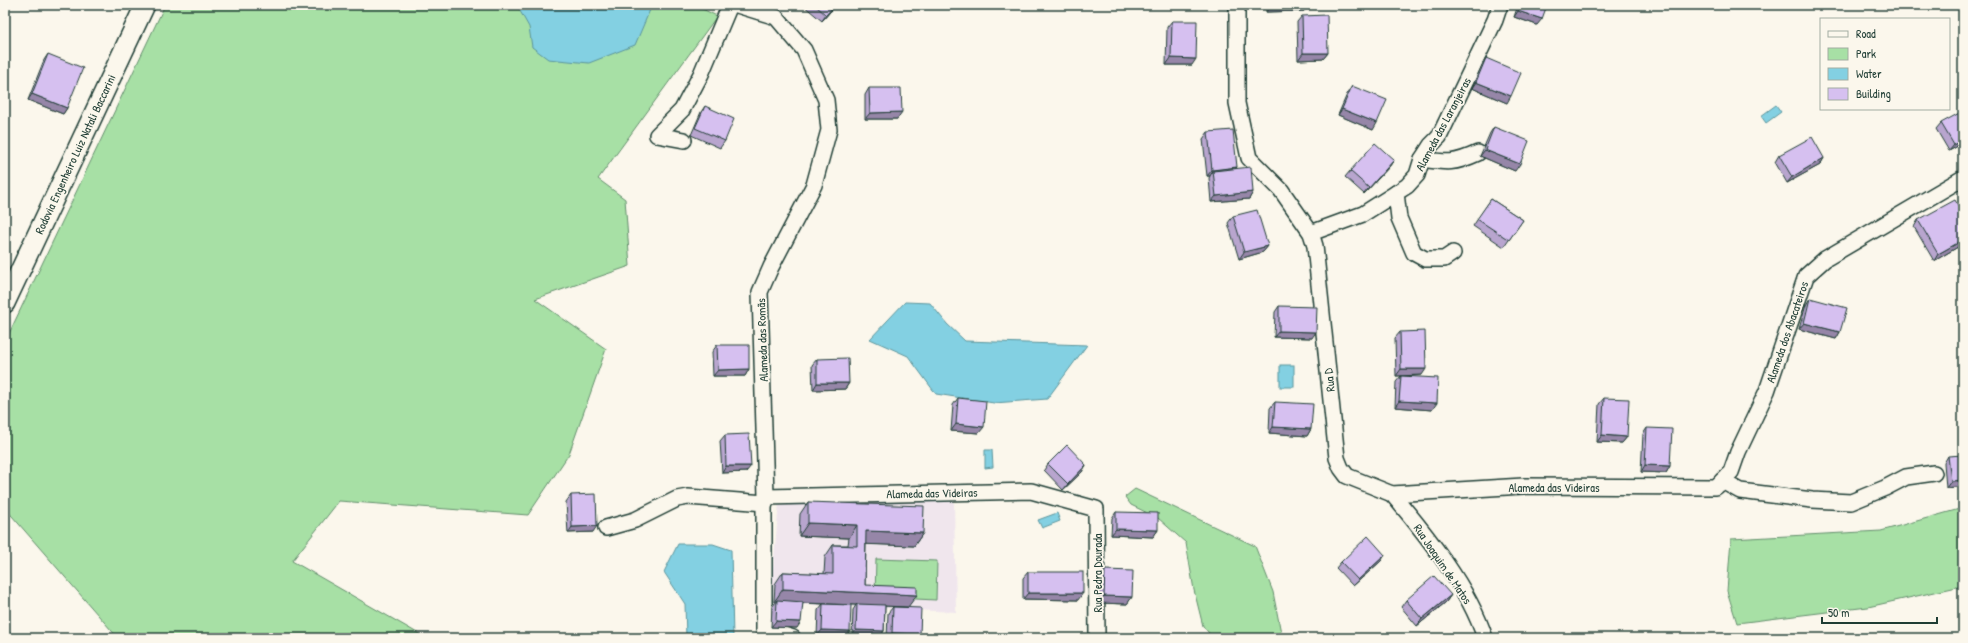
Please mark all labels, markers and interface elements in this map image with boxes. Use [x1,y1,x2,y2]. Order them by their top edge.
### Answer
legend [1820,18,1950,110]
text: Road [1856,25,1876,42]
text: Park [1856,45,1876,62]
text: Water [1856,65,1882,82]
street label: Rodovia Engenheiro Luiz Natali Baccarini [30,71,120,237]
street label: Alameda das Laranjeiras [1411,74,1475,174]
text: Building [1856,85,1891,102]
street label: Alameda dos Abacateiros [1762,279,1812,385]
street label: Alameda das Romãs [752,298,772,382]
street label: Rua D [1319,367,1339,393]
street label: Alameda das Videiras [1508,479,1600,496]
street label: Alameda das Videiras [886,484,978,502]
street label: Rua Joaquim de Matos [1410,521,1476,608]
street label: Rua Pedra Dourada [1089,533,1106,613]
scale bar [1822,599,1937,625]
text: 50 m [1828,604,1849,621]

